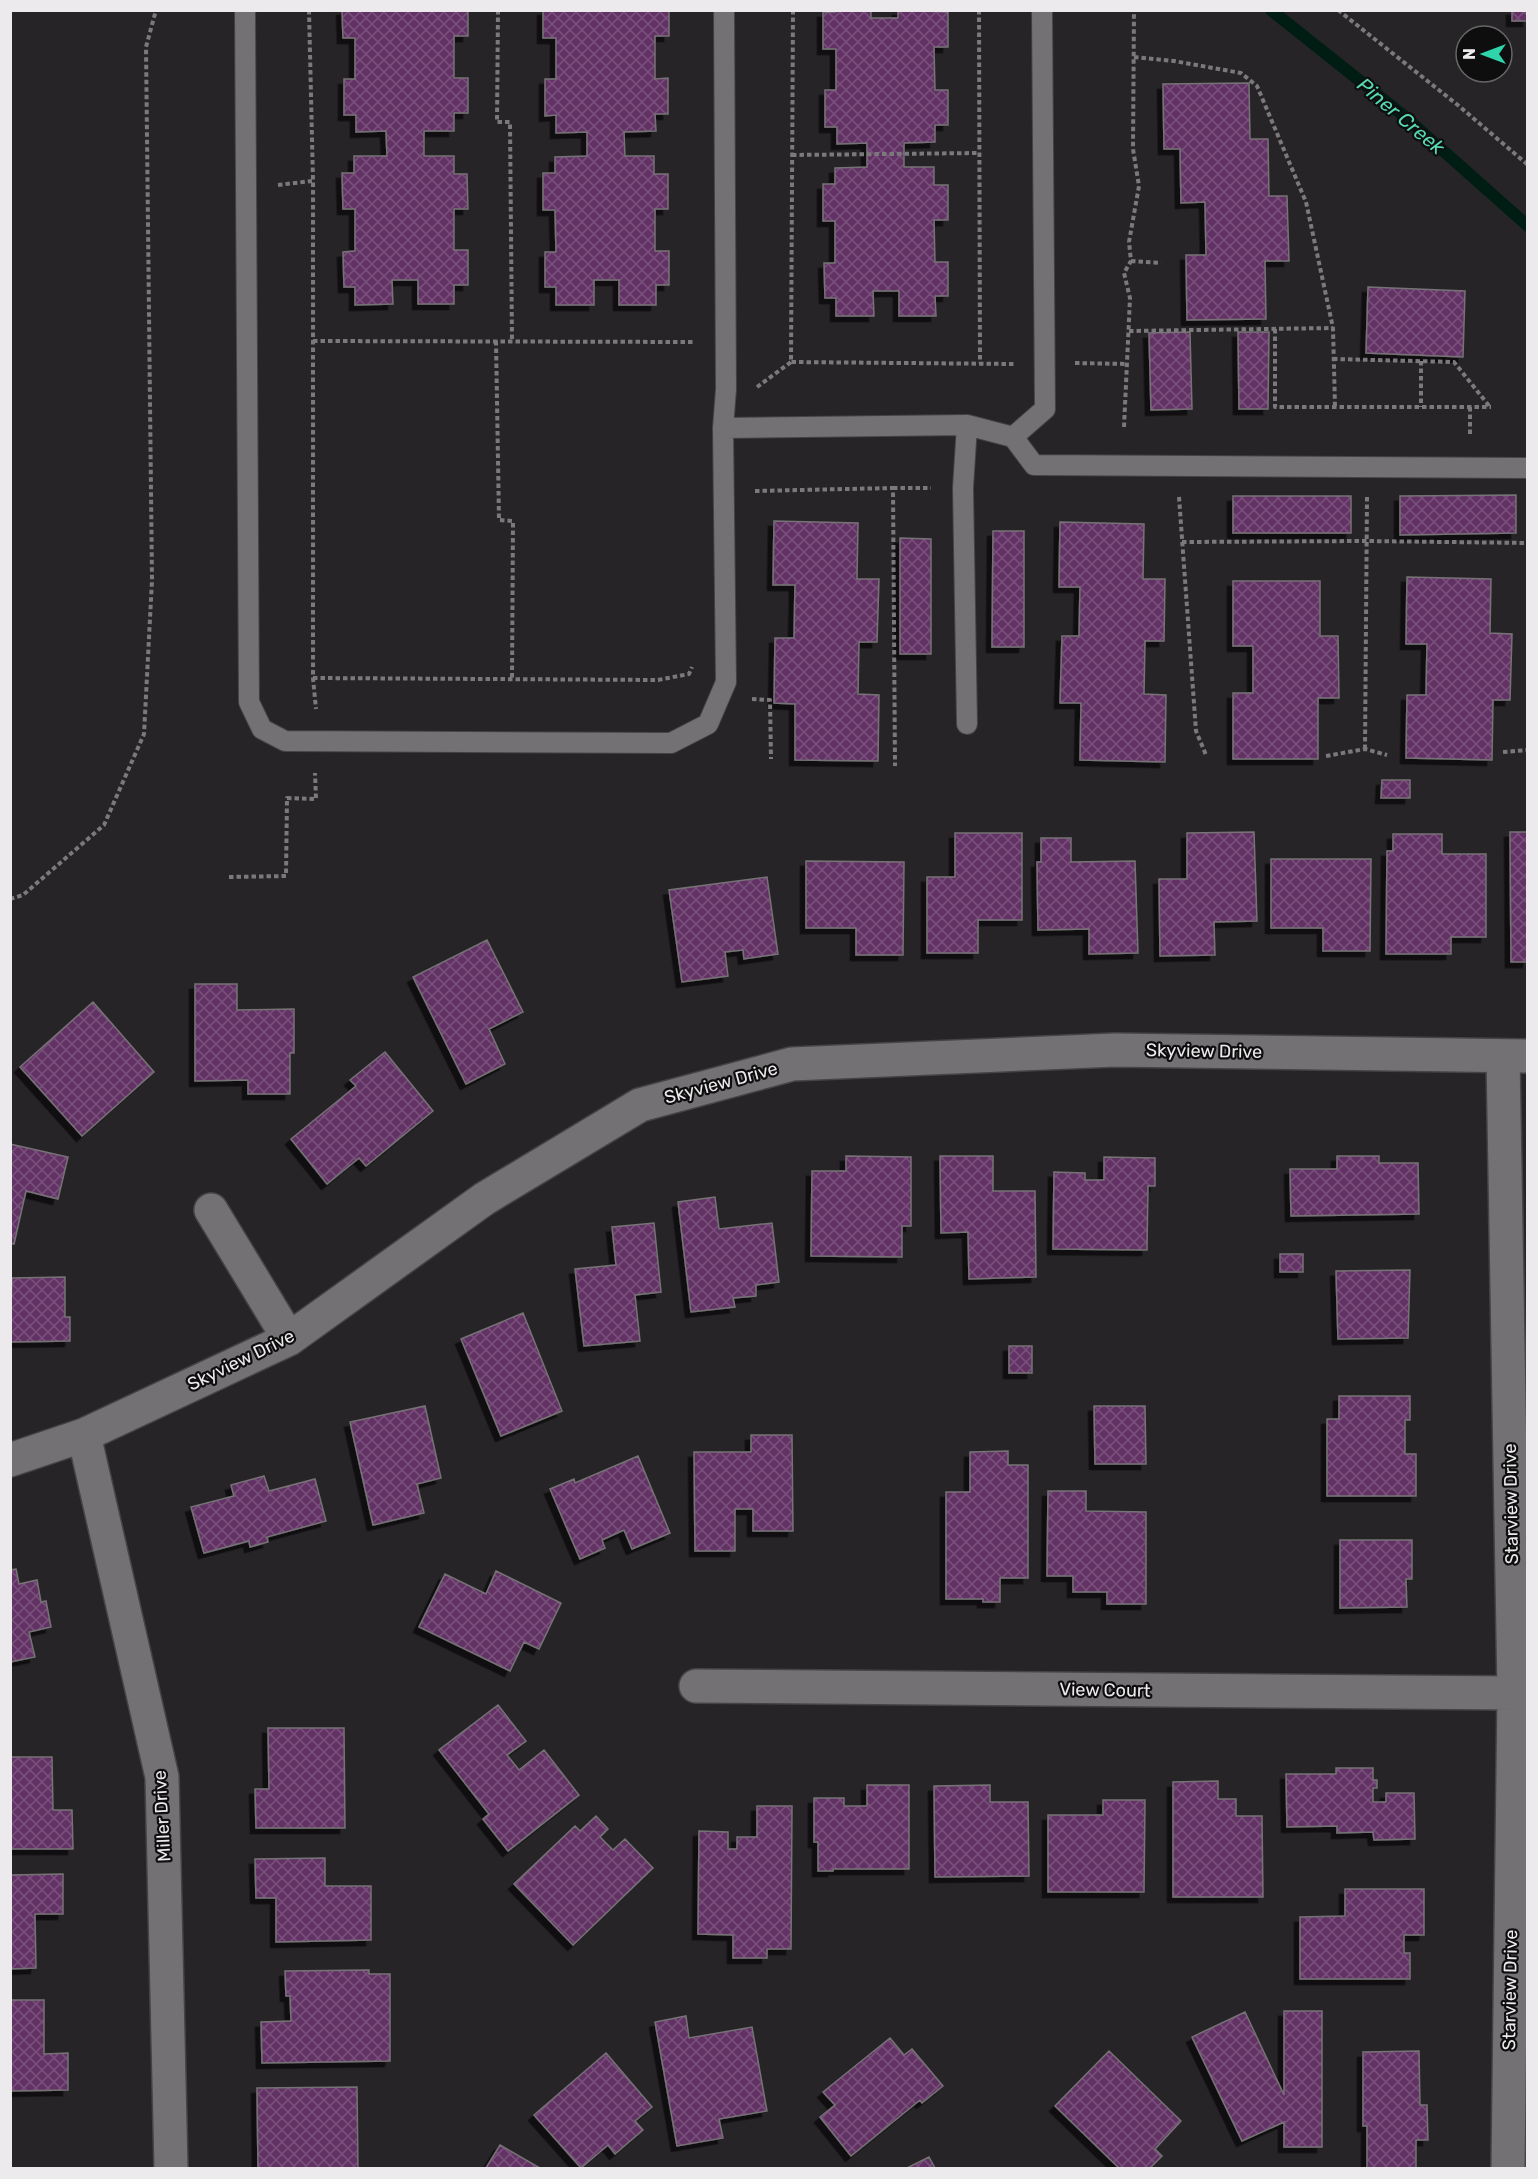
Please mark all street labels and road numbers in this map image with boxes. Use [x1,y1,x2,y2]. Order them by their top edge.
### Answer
street label: Skyview Drive [1146,1039,1262,1063]
street label: Skyview Drive [662,1057,780,1109]
street label: Skyview Drive [184,1325,298,1395]
street label: Starview Drive [1499,1443,1523,1565]
street label: View Court [1059,1678,1151,1702]
street label: Miller Drive [149,1770,175,1862]
street label: Starview Drive [1498,1929,1522,2051]

